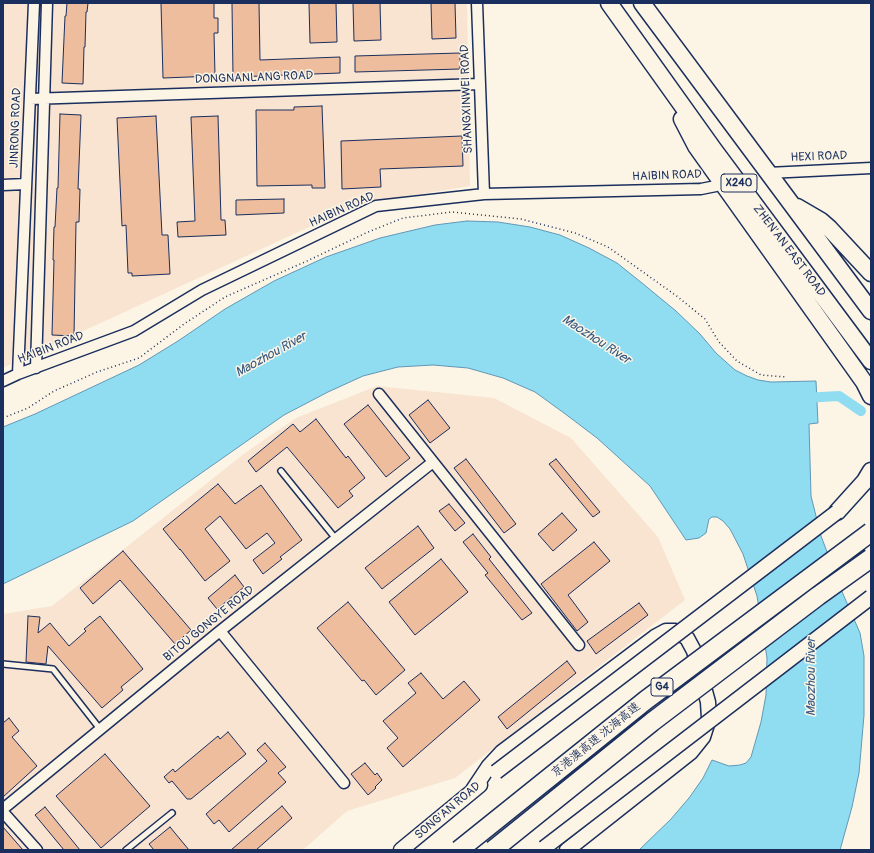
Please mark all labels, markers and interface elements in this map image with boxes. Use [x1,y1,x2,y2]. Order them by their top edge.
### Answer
street label: SHANGXINWEI ROAD [458,44,476,154]
street label: DONGNANLANG ROAD [195,69,313,87]
street label: JINRONG ROAD [7,88,25,168]
street label: HEXI ROAD [791,149,847,165]
street label: HAIBIN ROAD [632,168,702,184]
road number: X240 [721,174,757,192]
street label: HAIBIN ROAD [307,189,377,231]
street label: ZHEN'AN EAST ROAD [750,202,828,300]
water label: Maozhou River [559,312,633,368]
street label: HAIBIN ROAD [16,329,86,367]
water label: Maozhou River [233,329,309,381]
street label: BITOU GONGYE ROAD [161,583,257,665]
water label: Maozhou River [804,638,820,716]
road number: G4 [651,678,673,696]
street label: 京港澳高速 沈海高速 [548,700,644,780]
street label: SONG'AN ROAD [412,779,484,843]

